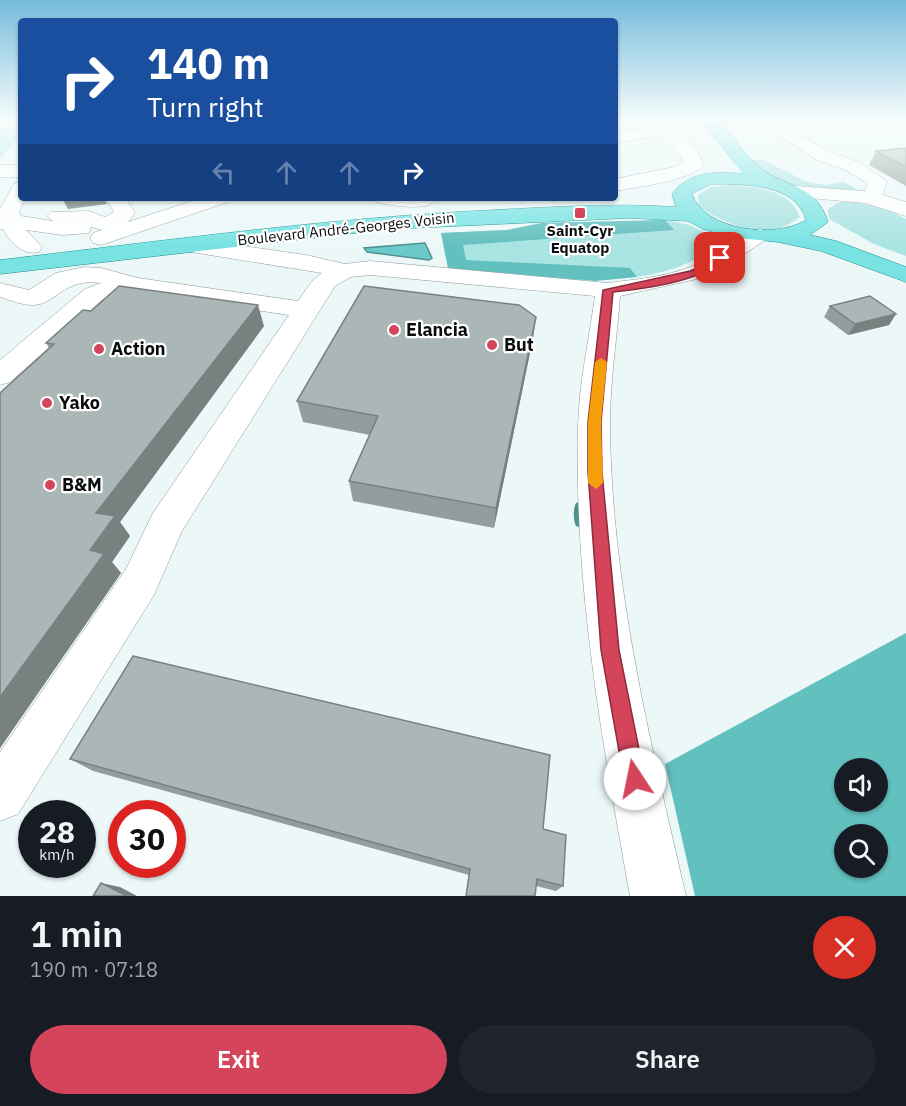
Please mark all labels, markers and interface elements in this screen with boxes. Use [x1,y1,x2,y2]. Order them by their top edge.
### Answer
text: 140 m [147,36,270,91]
icon: right [48,42,126,120]
text: Turn right [147,89,264,124]
icon: left [207,156,240,189]
icon: ahead [270,156,303,189]
icon: ahead [333,156,366,189]
icon: right [396,156,429,189]
marker: Saint-Cyr Equatop [573,206,587,220]
street label: Boulevard André-Georges Voisin [236,208,455,249]
place label: Saint-Cyr Equatop [547,221,613,257]
pin [694,232,745,283]
icon: arrive [703,241,736,274]
place label: Elancia [406,318,468,341]
marker: Elancia [387,323,401,337]
place label: But [504,333,534,356]
place label: Action [111,337,166,360]
marker: But [485,338,499,352]
marker: Action [92,342,106,356]
place label: Yako [59,391,100,414]
marker: Yako [40,396,54,410]
place label: B&M [62,473,102,496]
marker: B&M [43,478,57,492]
position arrow [603,747,667,811]
map controls [834,758,888,878]
button: sound [834,758,888,812]
speed limit sign: 30 [108,800,186,878]
text: 28 [39,812,75,851]
button: search [834,824,888,878]
text: km/h [39,845,75,864]
text: 1 min [30,910,123,957]
button: close [813,916,876,979]
text: 190 m · 07:18 [30,956,158,983]
button: Exit [30,1025,447,1094]
button: Share [459,1025,876,1094]

